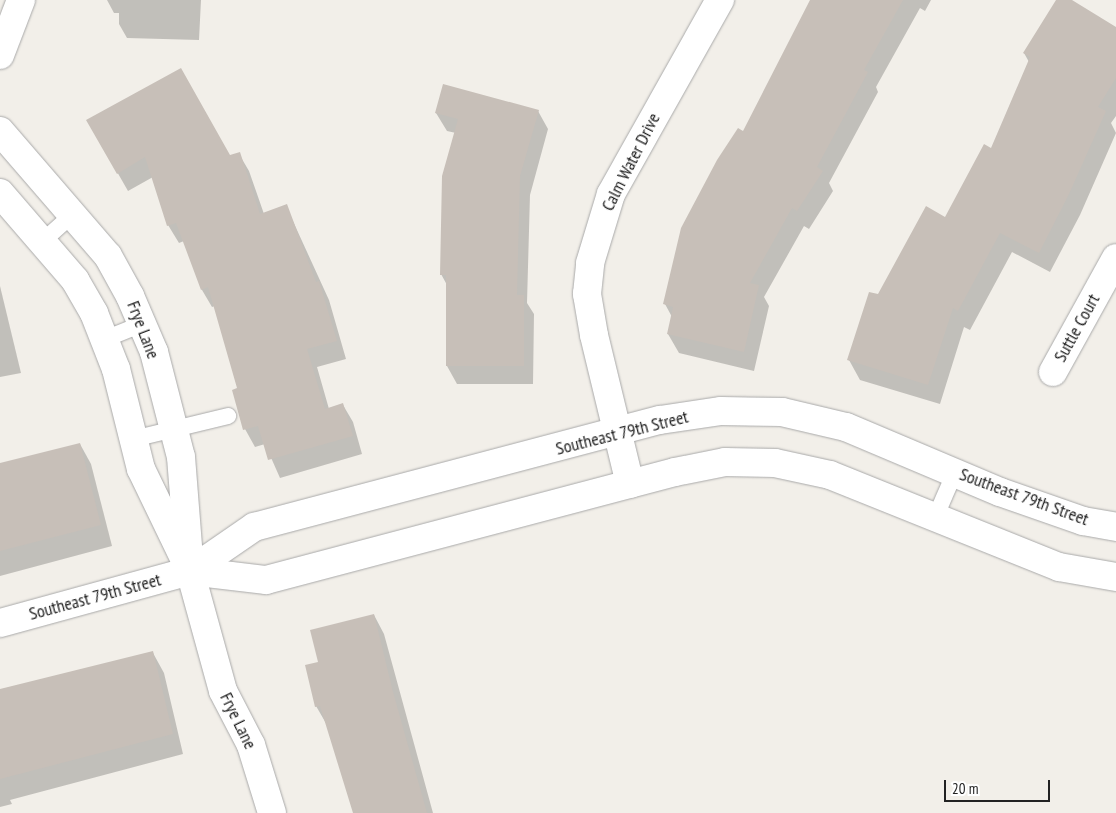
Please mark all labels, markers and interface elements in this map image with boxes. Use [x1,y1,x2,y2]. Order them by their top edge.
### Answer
street label: Calm Water Drive [597,109,665,215]
street label: Suttle Court [1049,290,1105,366]
street label: Frye Lane [122,298,164,362]
street label: Southeast 79th Street [554,406,690,460]
street label: Southeast 79th Street [957,464,1091,530]
street label: Southeast 79th Street [27,569,163,625]
street label: Frye Lane [215,689,261,753]
scale bar [946,770,1052,802]
text: 20 m [952,779,978,798]

